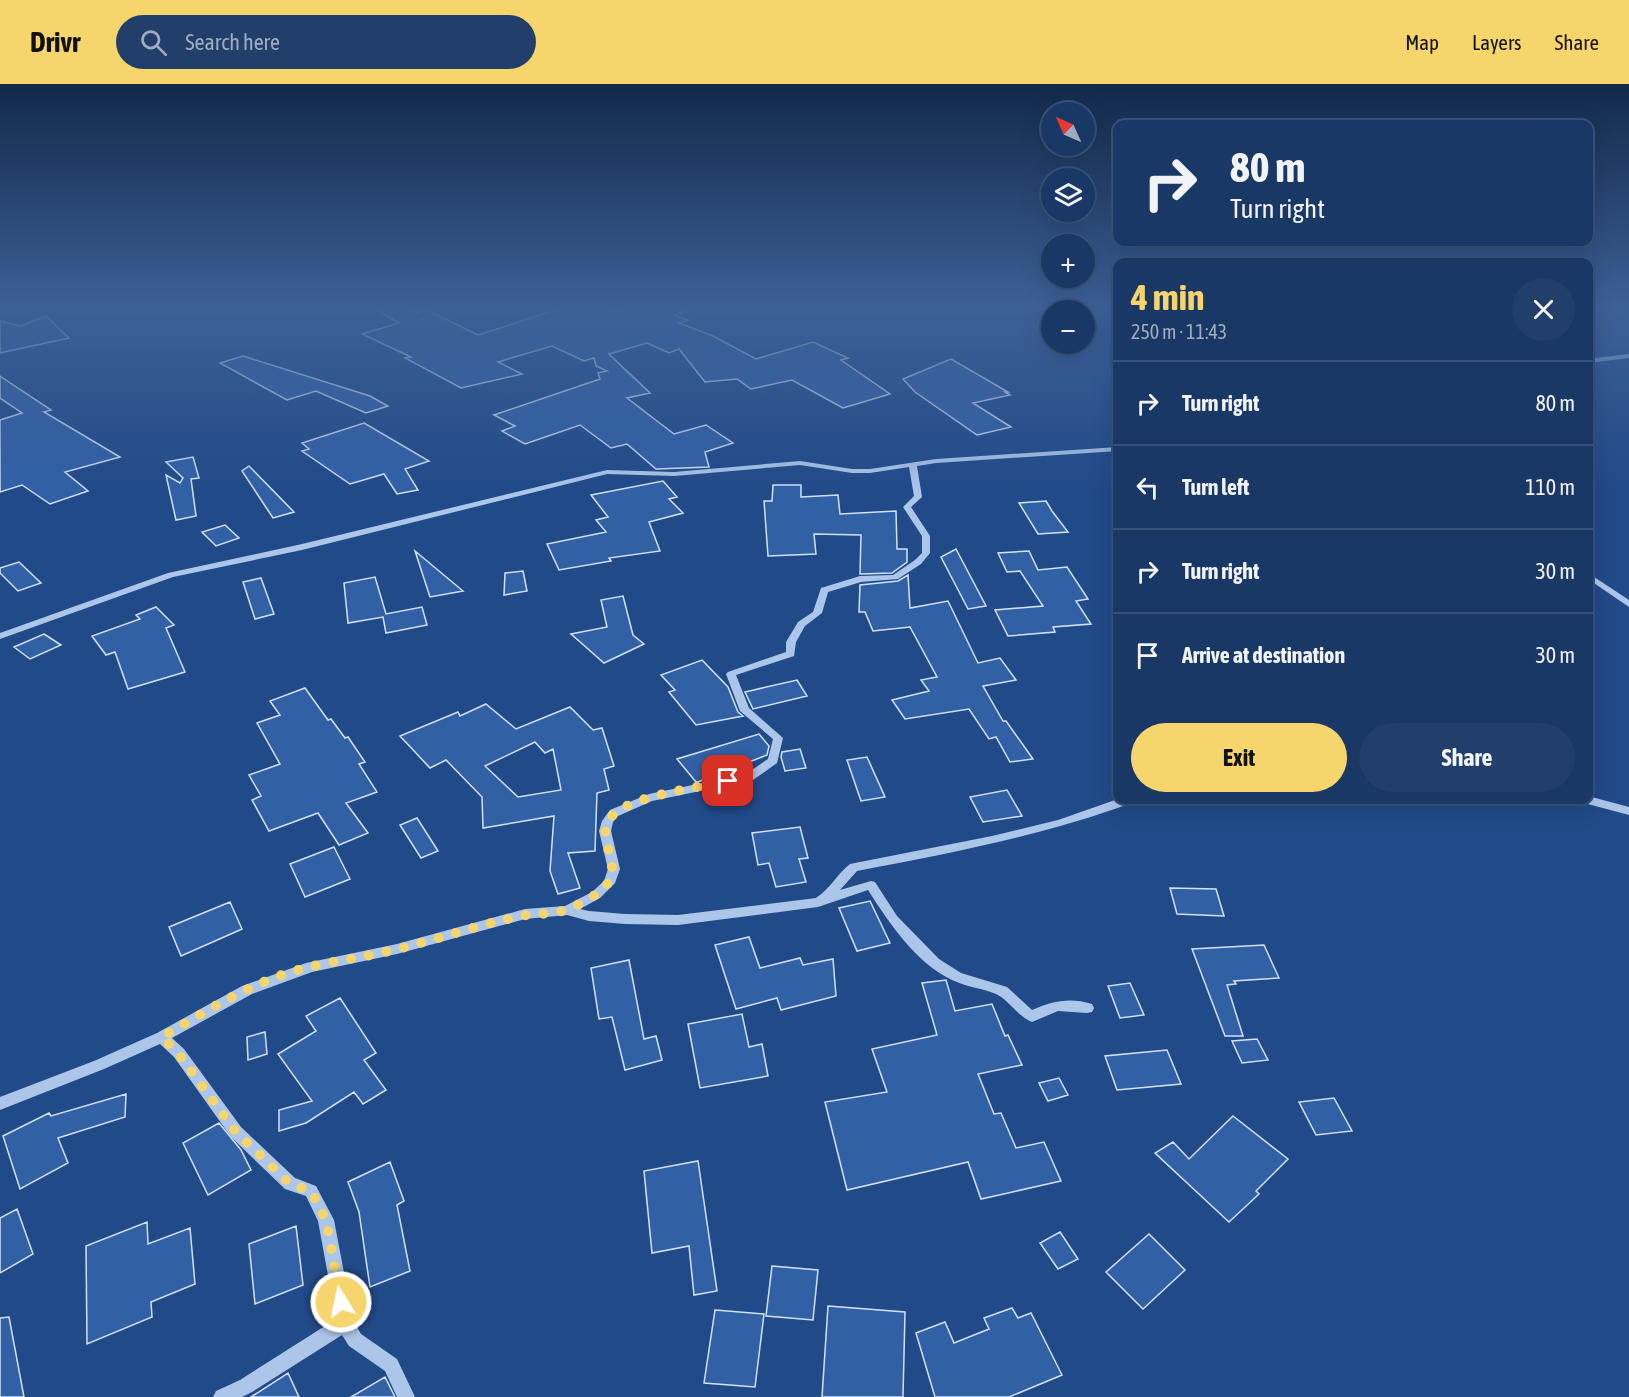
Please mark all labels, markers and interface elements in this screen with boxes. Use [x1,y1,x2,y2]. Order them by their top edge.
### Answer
search box [116,15,536,69]
text: Drivr [30,26,80,58]
icon: search [137,26,170,59]
text: Search here [185,29,280,55]
text: Map [1405,30,1439,54]
text: Layers [1472,30,1522,54]
text: Share [1555,30,1599,54]
north arrow [1041,102,1095,156]
map controls [1041,102,1095,354]
text: 80 m [1230,143,1305,191]
icon: right [1131,144,1209,222]
button: layers [1041,168,1095,222]
text: Turn right [1230,193,1325,224]
button: + [1041,234,1095,288]
text: 4 min [1131,276,1205,318]
button: close [1512,278,1575,341]
button: − [1041,300,1095,354]
text: 250 m · 11:43 [1131,320,1227,343]
icon: right [1131,387,1164,420]
text: Turn right [1182,390,1259,416]
text: 80 m [1535,390,1575,416]
icon: left [1131,471,1164,504]
text: Turn left [1182,474,1249,500]
text: 110 m [1525,474,1575,500]
icon: right [1131,555,1164,588]
text: Turn right [1182,558,1259,584]
text: 30 m [1535,558,1575,584]
icon: arrive [1131,639,1164,672]
text: Arrive at destination [1182,642,1345,668]
text: 30 m [1535,642,1575,668]
button: Exit [1131,723,1347,792]
button: Share [1359,723,1575,792]
pin [702,755,753,806]
icon: arrive [711,764,744,797]
position arrow [309,1270,373,1334]

